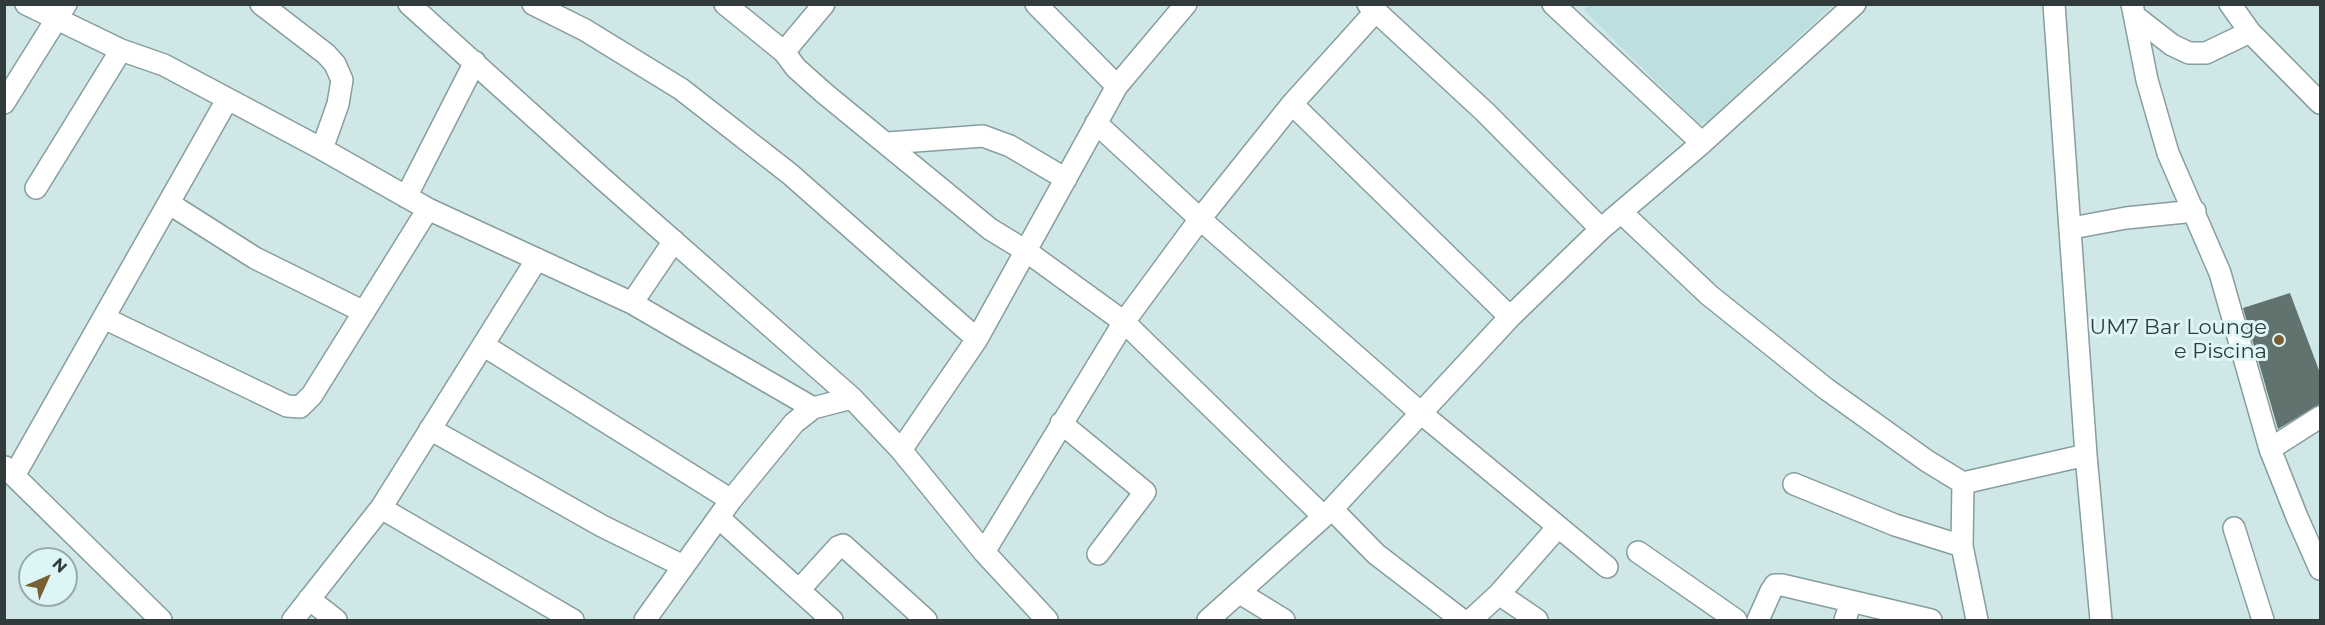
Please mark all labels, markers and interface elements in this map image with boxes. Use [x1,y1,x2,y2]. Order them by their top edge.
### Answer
place label: UM7 Bar Lounge e Piscina [2090,315,2267,365]
marker: UM7 Bar Lounge e Piscina [2272,333,2286,347]
north arrow [18,547,78,607]
text: N [48,554,71,577]

